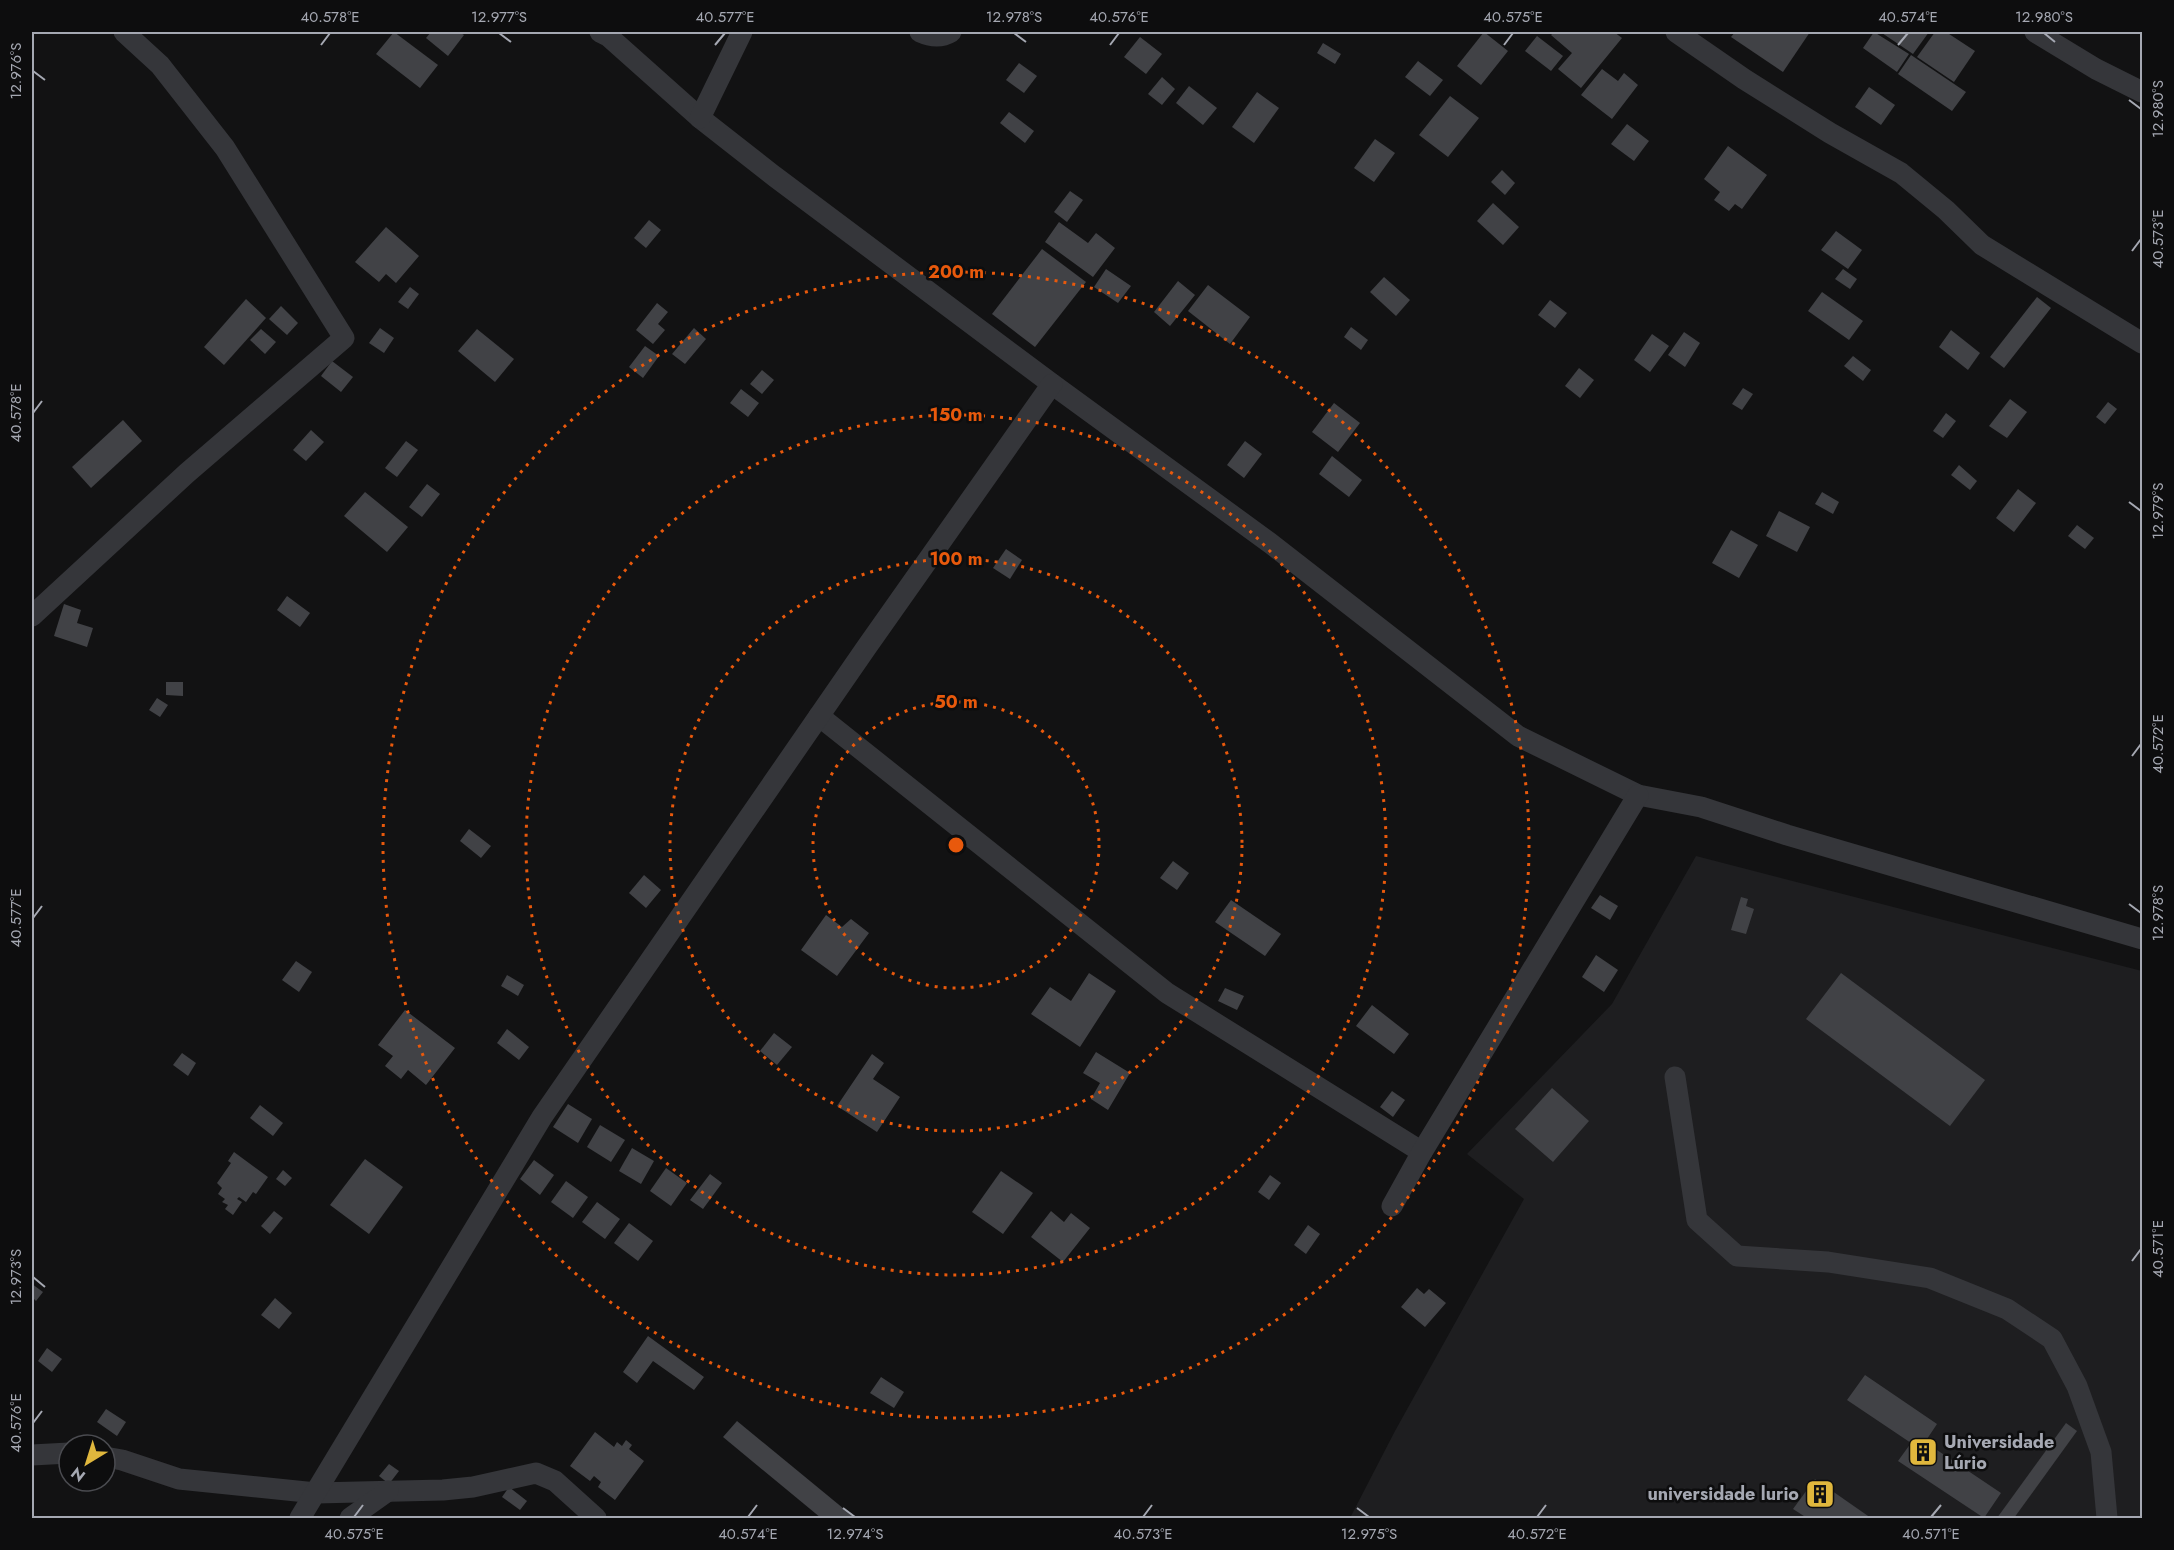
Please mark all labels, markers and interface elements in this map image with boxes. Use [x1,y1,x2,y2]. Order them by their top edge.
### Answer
text: 40.578°E [300,6,360,28]
text: 12.977°S [471,6,527,28]
text: 40.577°E [696,6,754,28]
text: 12.978°S [986,6,1042,28]
text: 40.576°E [1089,6,1149,28]
text: 40.575°E [1483,6,1543,28]
text: 40.574°E [1878,6,1938,28]
text: 12.980°S [2015,6,2073,28]
text: 12.976°S [5,43,27,99]
text: 12.980°S [2147,80,2169,138]
text: 40.573°E [2147,209,2169,269]
text: 200 m [928,259,984,285]
text: 40.578°E [5,383,27,443]
text: 150 m [930,402,982,428]
text: 12.979°S [2147,483,2169,539]
text: 100 m [929,546,983,572]
text: 50 m [934,689,978,715]
text: 40.572°E [2147,714,2169,774]
centre of rings [946,835,966,855]
text: 12.978°S [2147,885,2169,941]
text: 40.577°E [5,889,27,947]
text: 40.571°E [2147,1220,2169,1278]
text: 12.973°S [5,1249,27,1305]
text: 40.576°E [5,1393,27,1453]
place label: Universidade Lúrio [1944,1429,2054,1476]
north arrow [57,1433,117,1493]
building icon: Universidade Lúrio [1907,1436,1939,1468]
text: N [66,1461,90,1487]
building icon: universidade lurio [1804,1478,1836,1510]
place label: universidade lurio [1647,1481,1799,1507]
text: 40.575°E [324,1523,384,1545]
text: 40.574°E [718,1523,778,1545]
text: 12.974°S [827,1523,884,1545]
text: 40.573°E [1113,1523,1173,1545]
text: 12.975°S [1341,1523,1397,1545]
text: 40.572°E [1507,1523,1567,1545]
text: 40.571°E [1902,1523,1960,1545]

